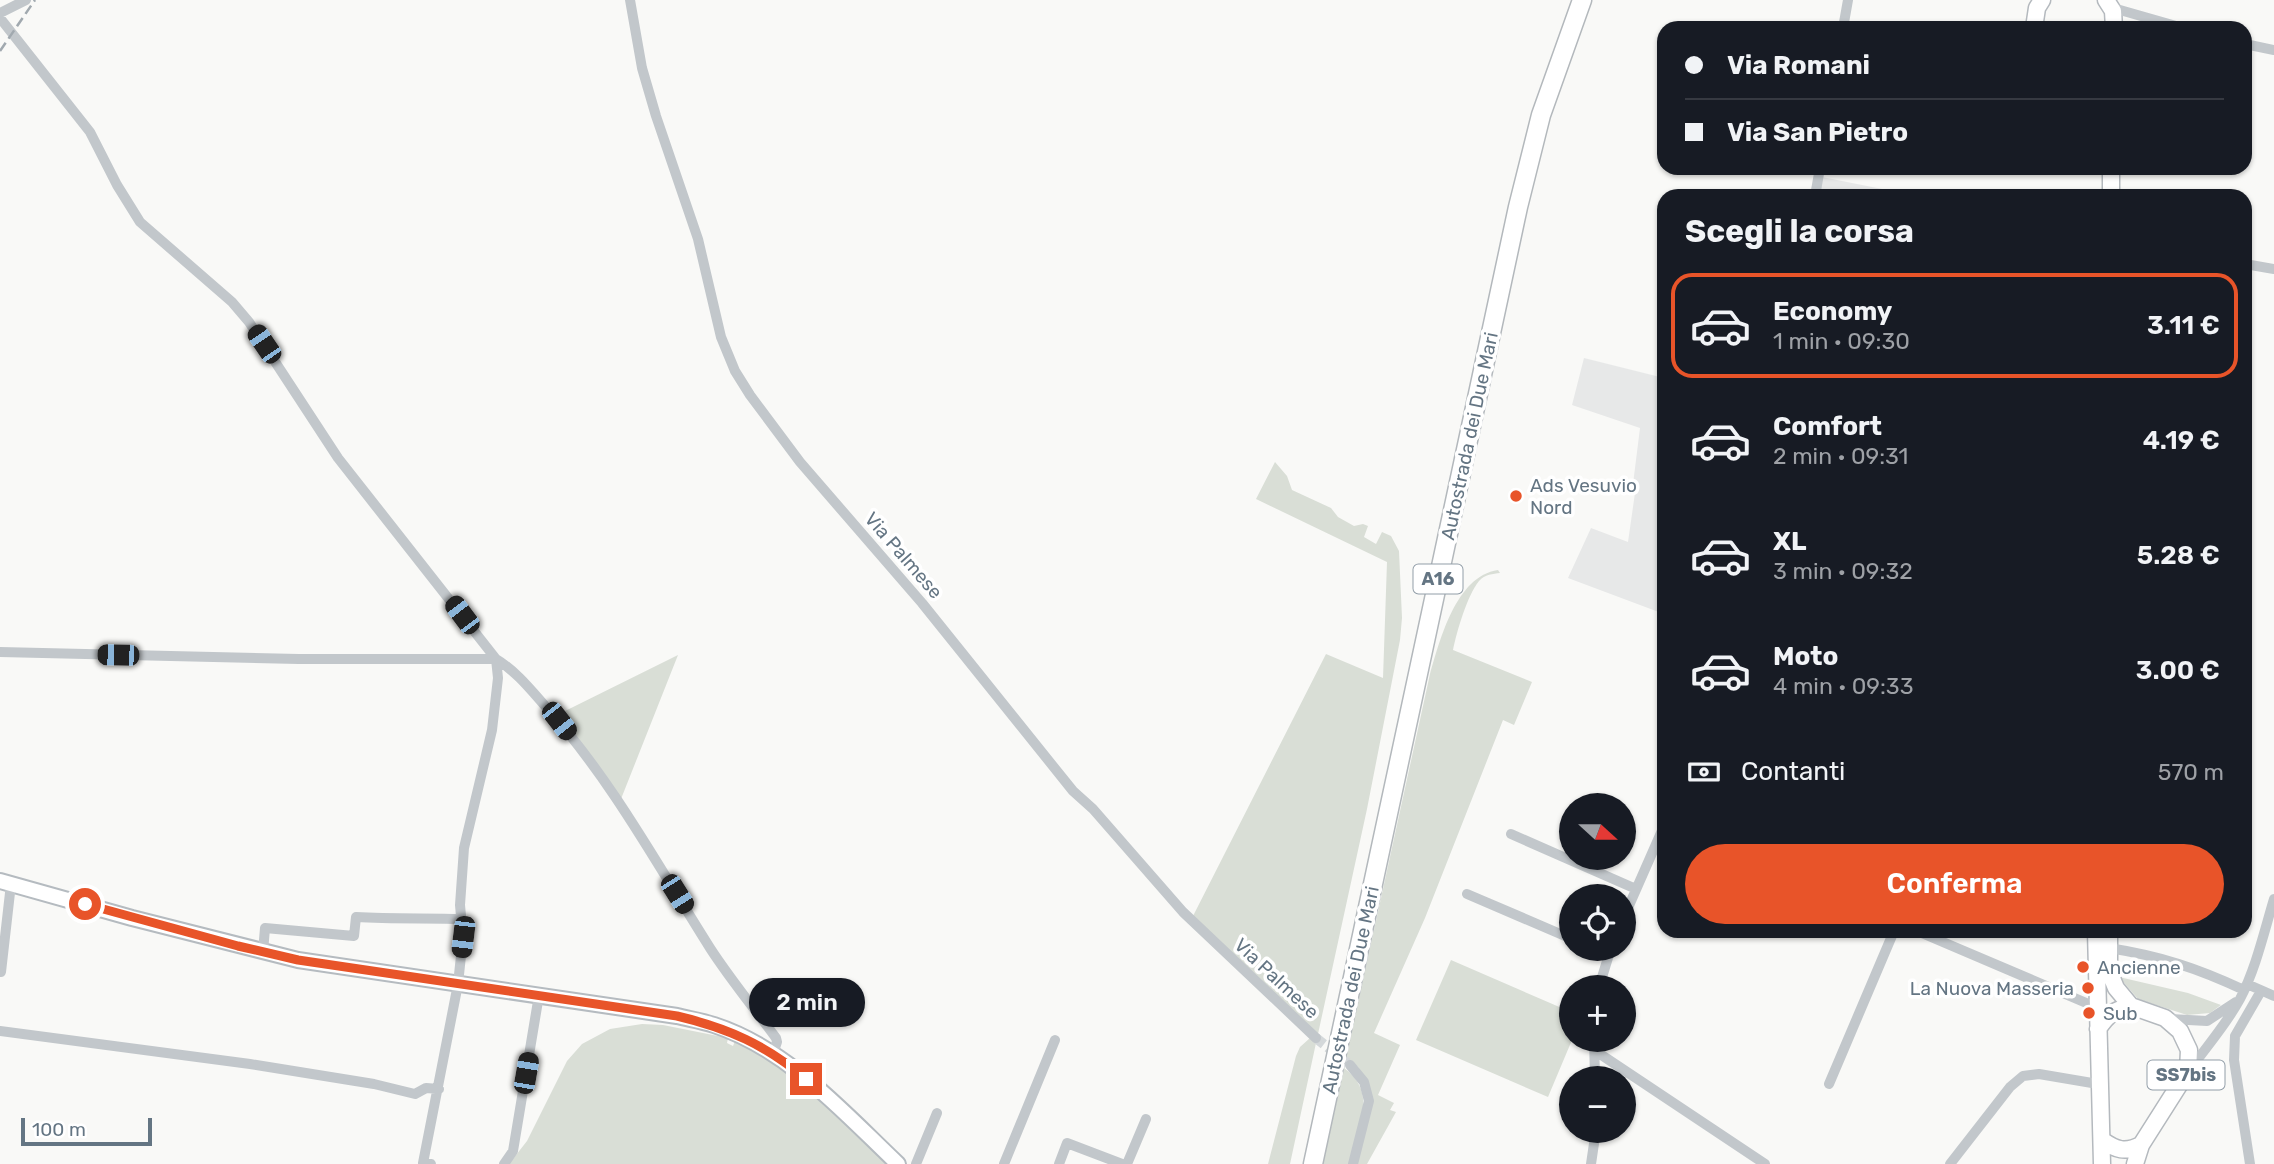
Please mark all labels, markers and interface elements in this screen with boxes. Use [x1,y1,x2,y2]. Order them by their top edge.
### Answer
text: Via Romani [1727,50,1870,81]
text: Via San Pietro [1727,117,1908,148]
text: Scegli la corsa [1685,212,1914,250]
icon: car [1689,294,1752,357]
text: Economy [1773,296,1892,327]
text: 3.11 € [2147,310,2220,341]
car [244,321,285,367]
text: 1 min · 09:30 [1773,327,1910,355]
street label: Autostrada dei Due Mari [1436,330,1503,542]
icon: car [1689,409,1752,472]
text: Comfort [1773,411,1882,442]
text: 4.19 € [2143,425,2220,456]
text: 2 min · 09:31 [1773,442,1908,470]
place label: Ads Vesuvio Nord [1530,474,1637,519]
marker: Ads Vesuvio Nord [1508,488,1524,504]
street label: Via Palmese [860,507,947,603]
icon: car [1689,524,1752,587]
text: XL [1773,526,1806,557]
text: 5.28 € [2137,540,2220,571]
text: 3 min · 09:32 [1773,557,1913,585]
road number: A16 [1414,564,1462,594]
car [441,592,484,638]
icon: car [1689,639,1752,702]
text: Moto [1773,641,1838,672]
car [97,644,140,666]
text: 3.00 € [2136,655,2220,686]
text: 4 min · 09:33 [1773,672,1914,700]
car [538,698,581,744]
icon: cash [1685,753,1723,791]
text: Contanti [1741,756,1845,787]
text: 570 m [2158,758,2224,786]
north arrow [1559,793,1636,870]
map controls [1559,793,1636,1143]
button: Conferma [1685,844,2224,924]
car [657,871,698,917]
street label: Autostrada dei Due Mari [1317,884,1384,1096]
button: locate [1559,884,1636,961]
route start [69,888,101,920]
car [451,915,476,959]
street label: Via Palmese [1230,933,1324,1023]
place label: Ancienne [2097,956,2181,979]
marker: Ancienne [2075,959,2091,975]
button: + [1559,975,1636,1052]
place label: La Nuova Masseria [1910,977,2074,1000]
callout: 2 min [748,978,864,1026]
marker: La Nuova Masseria [2080,980,2096,996]
text: 2 min [776,988,838,1016]
place label: Sub [2103,1002,2138,1025]
marker: Sub [2081,1005,2097,1021]
car [513,1050,540,1096]
road number: SS7bis [2148,1060,2224,1090]
route end [790,1063,822,1095]
button: − [1559,1066,1636,1143]
scale bar [21,1115,152,1147]
text: 100 m [32,1118,86,1141]

